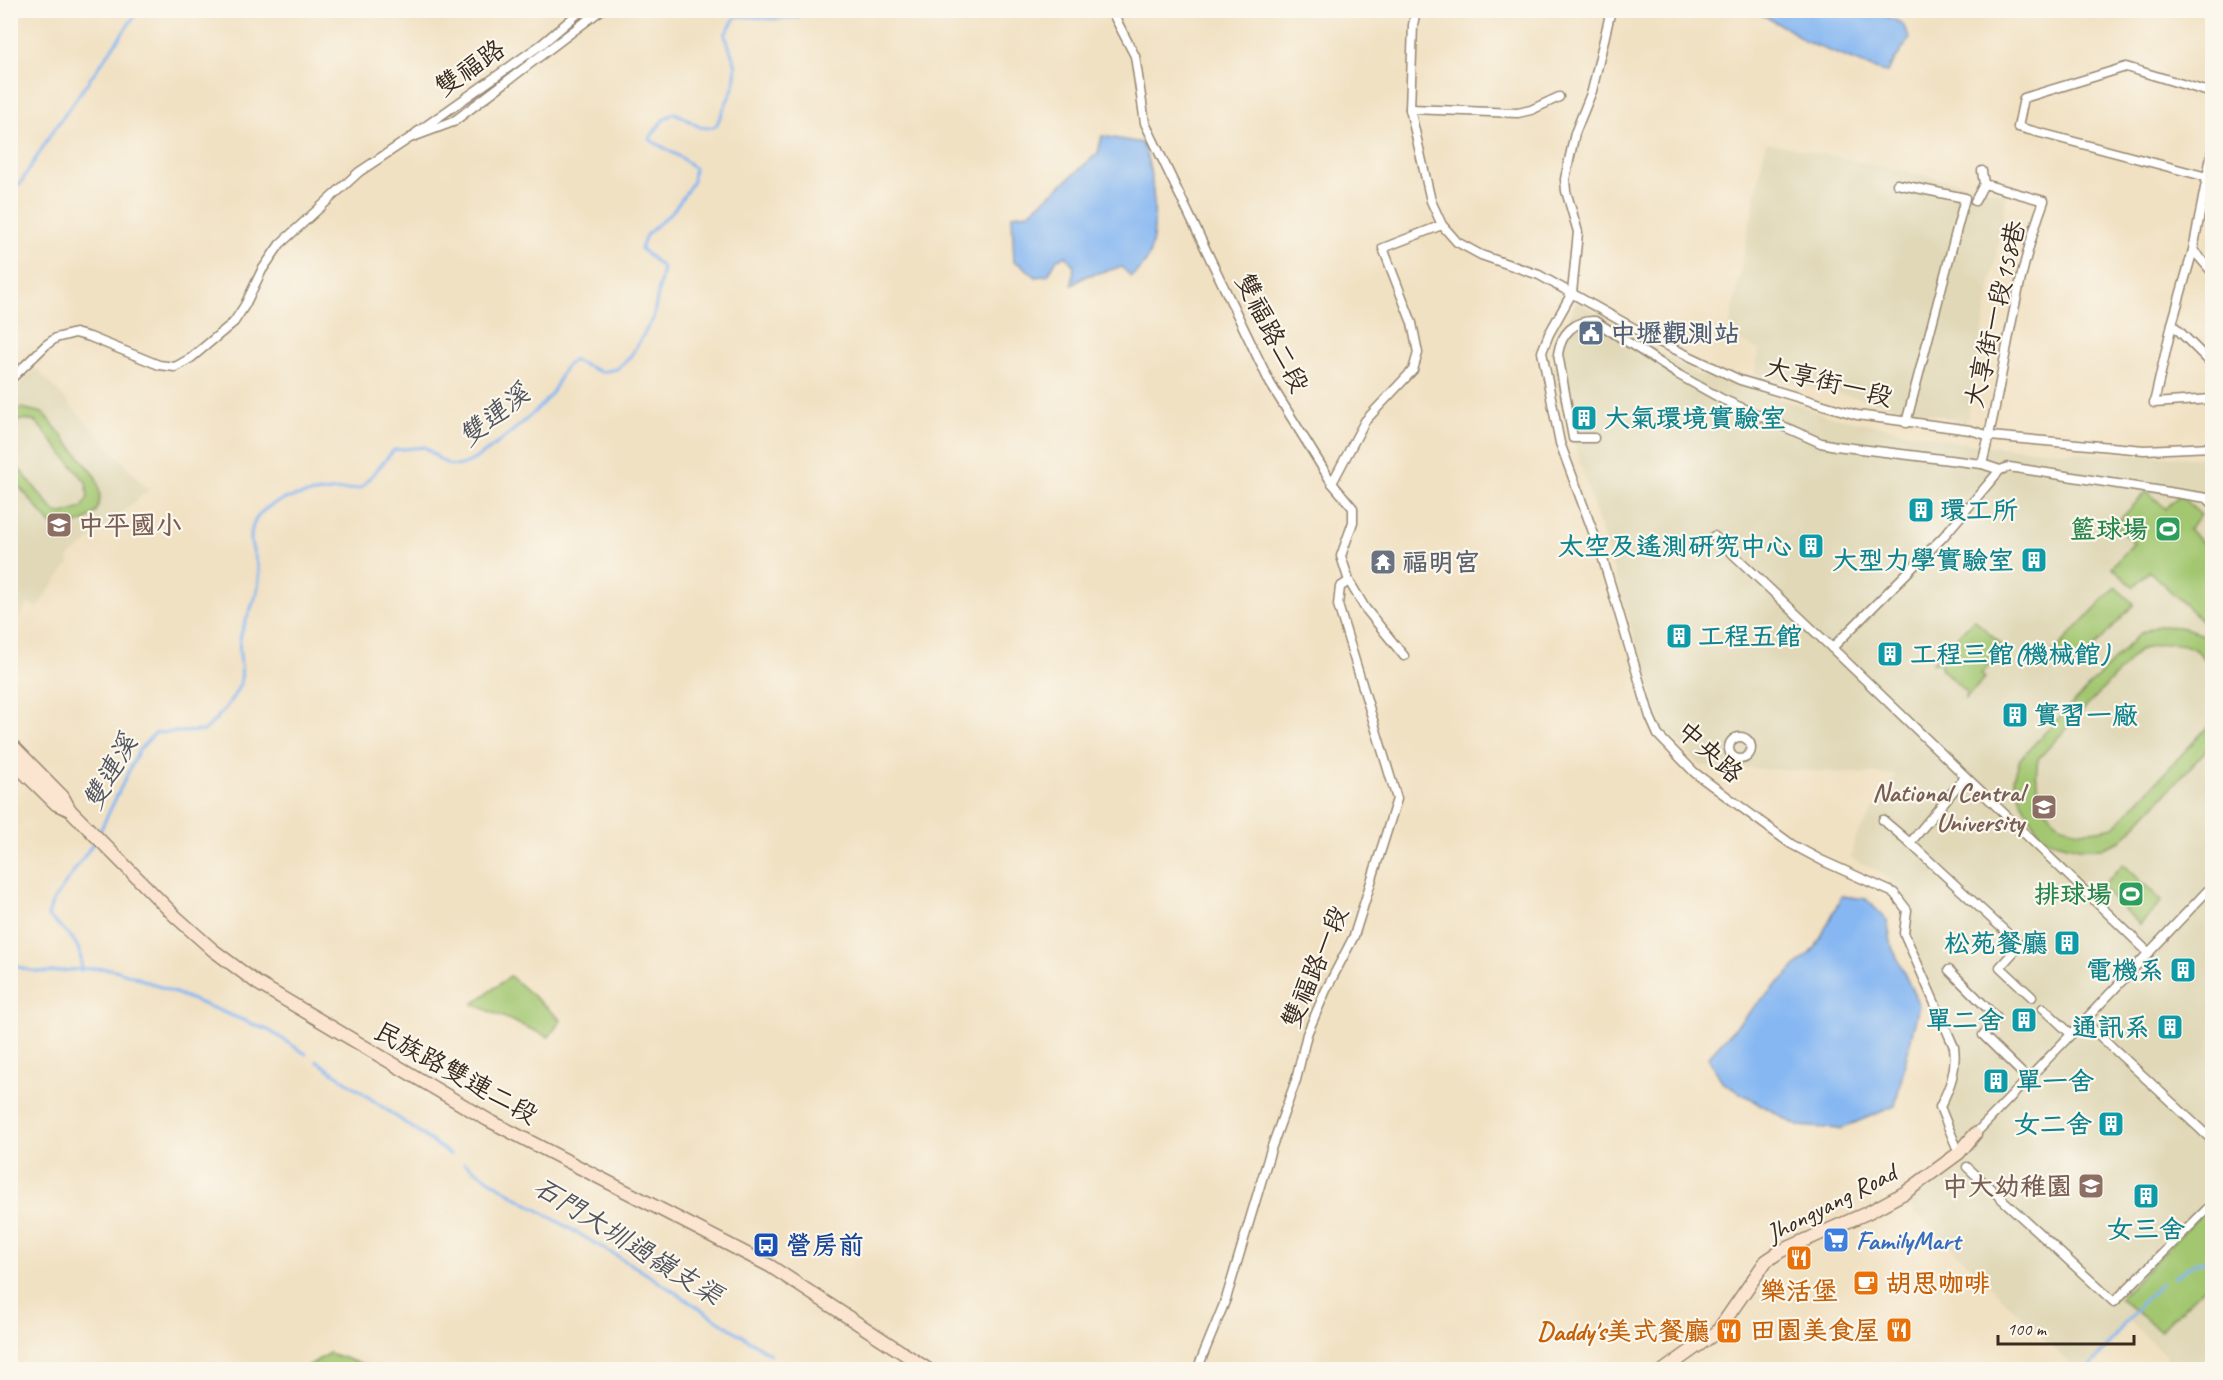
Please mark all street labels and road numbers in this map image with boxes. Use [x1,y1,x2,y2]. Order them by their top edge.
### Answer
street label: 雙福路 [429,32,511,104]
street label: 大享街一段158巷 [1957,217,2033,411]
street label: 雙福路二段 [1228,268,1316,398]
street label: 大享街一段 [1762,350,1896,414]
street label: 中央路 [1670,714,1750,790]
street label: 雙福路一段 [1274,901,1356,1033]
street label: 民族路雙連二段 [368,1014,544,1132]
street label: Jhongyang Road [1759,1154,1905,1251]

